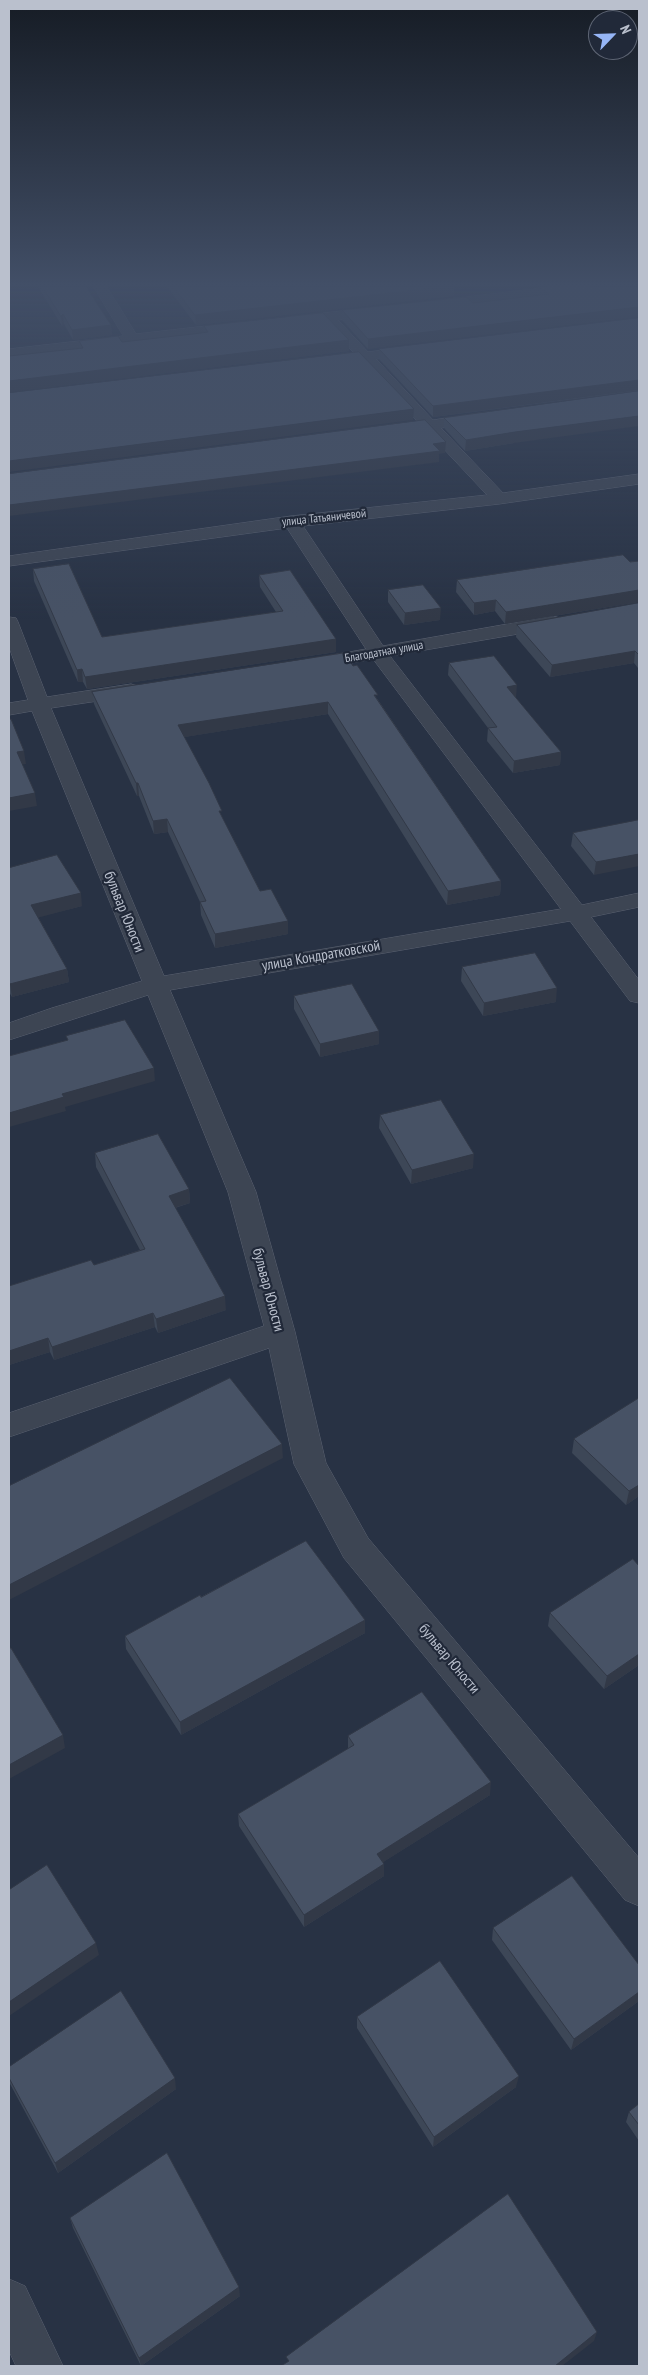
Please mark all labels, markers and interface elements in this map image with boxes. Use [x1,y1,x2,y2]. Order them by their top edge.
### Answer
north arrow [588,10,638,60]
text: N [616,22,636,36]
street label: улица Татьяничевой [281,506,367,530]
street label: Благодатная улица [344,638,424,666]
street label: бульвар Юности [100,869,148,955]
street label: улица Кондратковской [260,937,382,975]
street label: бульвар Юности [248,1246,288,1334]
street label: бульвар Юности [415,1620,483,1698]

